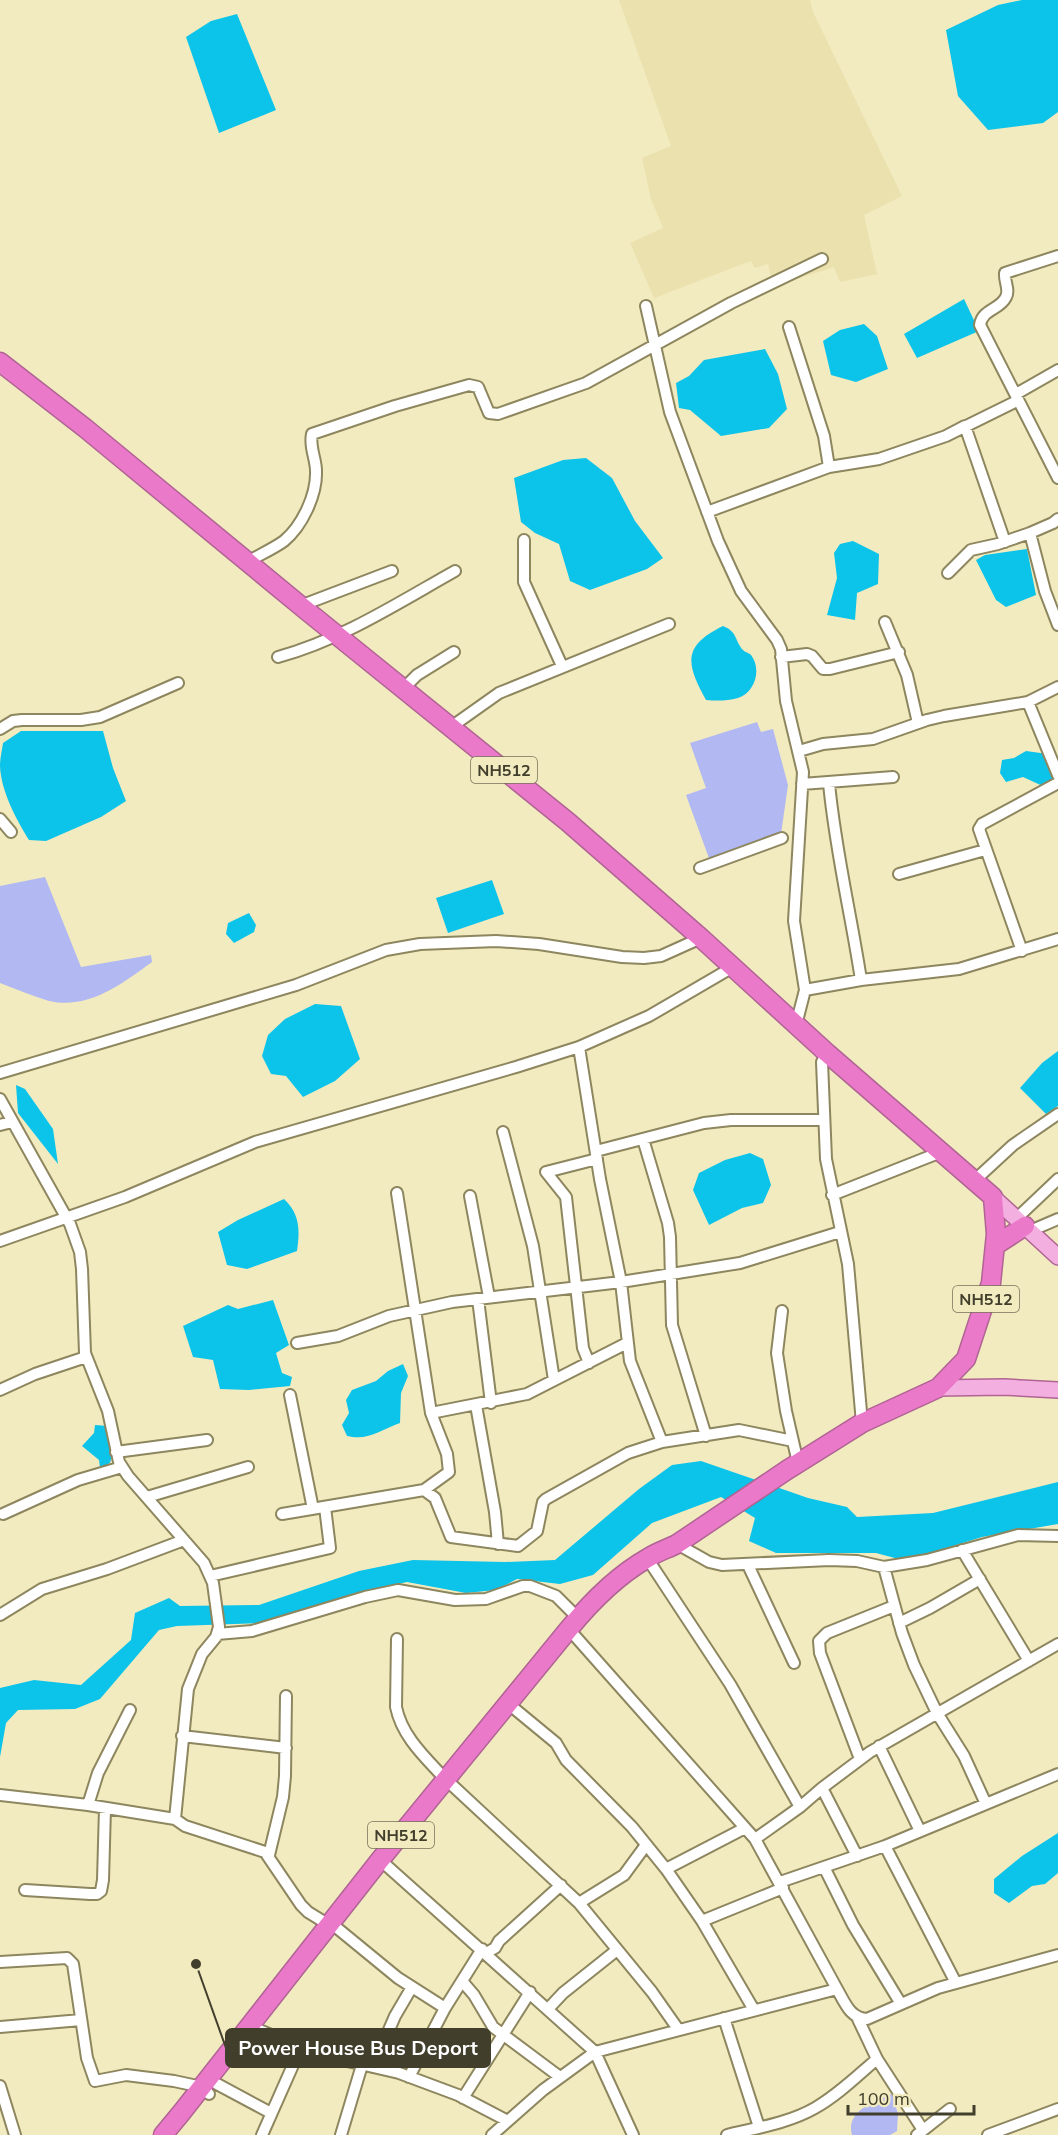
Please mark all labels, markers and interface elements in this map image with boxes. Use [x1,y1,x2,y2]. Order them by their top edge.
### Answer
road number: NH512 [471,757,537,783]
road number: NH512 [953,1286,1019,1312]
road number: NH512 [368,1822,434,1848]
callout: Power House Bus Deport [226,2029,490,2067]
text: Power House Bus Deport [238,2035,478,2060]
scale bar [848,2078,974,2116]
text: 100 m [857,2087,910,2110]

